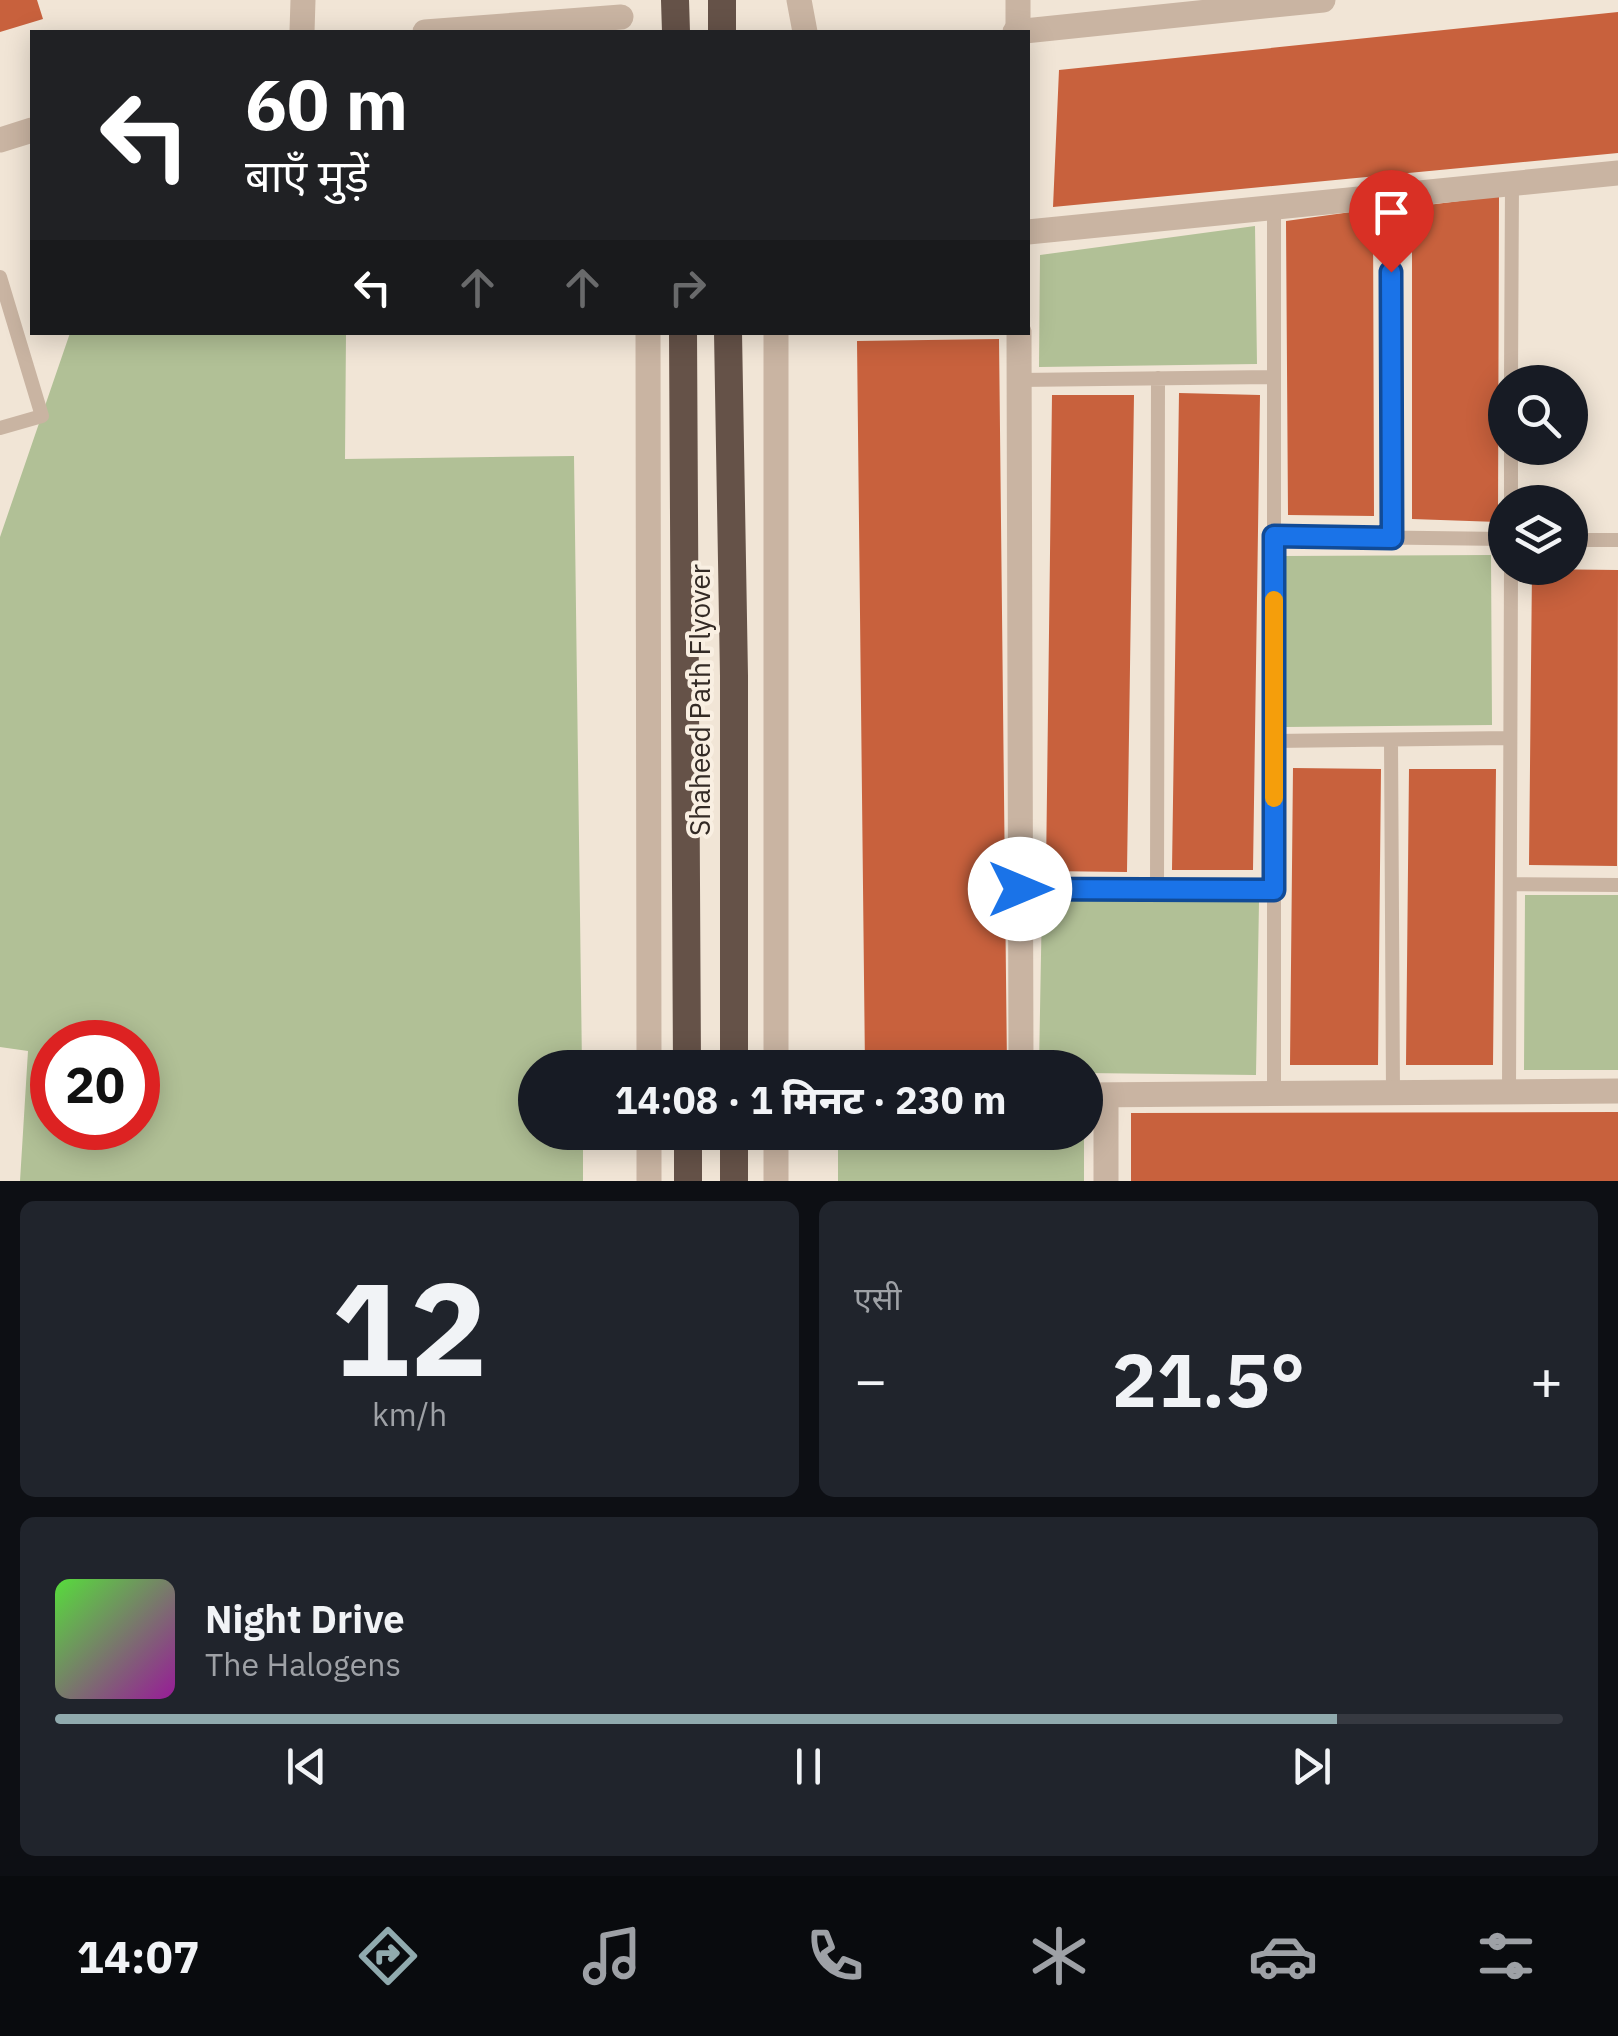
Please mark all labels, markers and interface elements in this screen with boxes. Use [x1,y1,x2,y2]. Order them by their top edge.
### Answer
text: 60 m [245,58,408,149]
icon: left [80,70,210,200]
text: बाएँ मुड़ें [245,146,369,204]
pin [1349,170,1434,273]
icon: arrive [1364,185,1419,240]
icon: left [345,260,400,315]
icon: ahead [450,260,505,315]
icon: ahead [555,260,610,315]
icon: right [660,260,715,315]
map controls [1488,365,1588,585]
button: search [1488,365,1588,465]
button: layers [1488,485,1588,585]
street label: Shaheed Path Flyover [681,564,718,836]
position arrow [968,837,1072,941]
speed limit sign: 20 [30,1020,160,1150]
text: 14:08 · 1 मिनट · 230 m [615,1075,1006,1124]
text: 12 [331,1243,488,1412]
text: एसी [854,1277,902,1319]
text: 21.5° [1112,1330,1305,1428]
text: − [854,1344,887,1415]
text: + [1530,1344,1563,1415]
text: km/h [372,1393,447,1435]
text: Night Drive [205,1594,405,1643]
text: The Halogens [205,1643,401,1685]
icon: previous [279,1739,334,1794]
icon: pause [781,1739,836,1794]
icon: next [1284,1739,1339,1794]
icon: directions [353,1921,423,1991]
icon: music [577,1921,647,1991]
icon: phone [800,1921,870,1991]
icon: climate [1024,1921,1094,1991]
icon: car [1248,1921,1318,1991]
icon: filters [1471,1921,1541,1991]
text: 14:07 [77,1927,200,1985]

